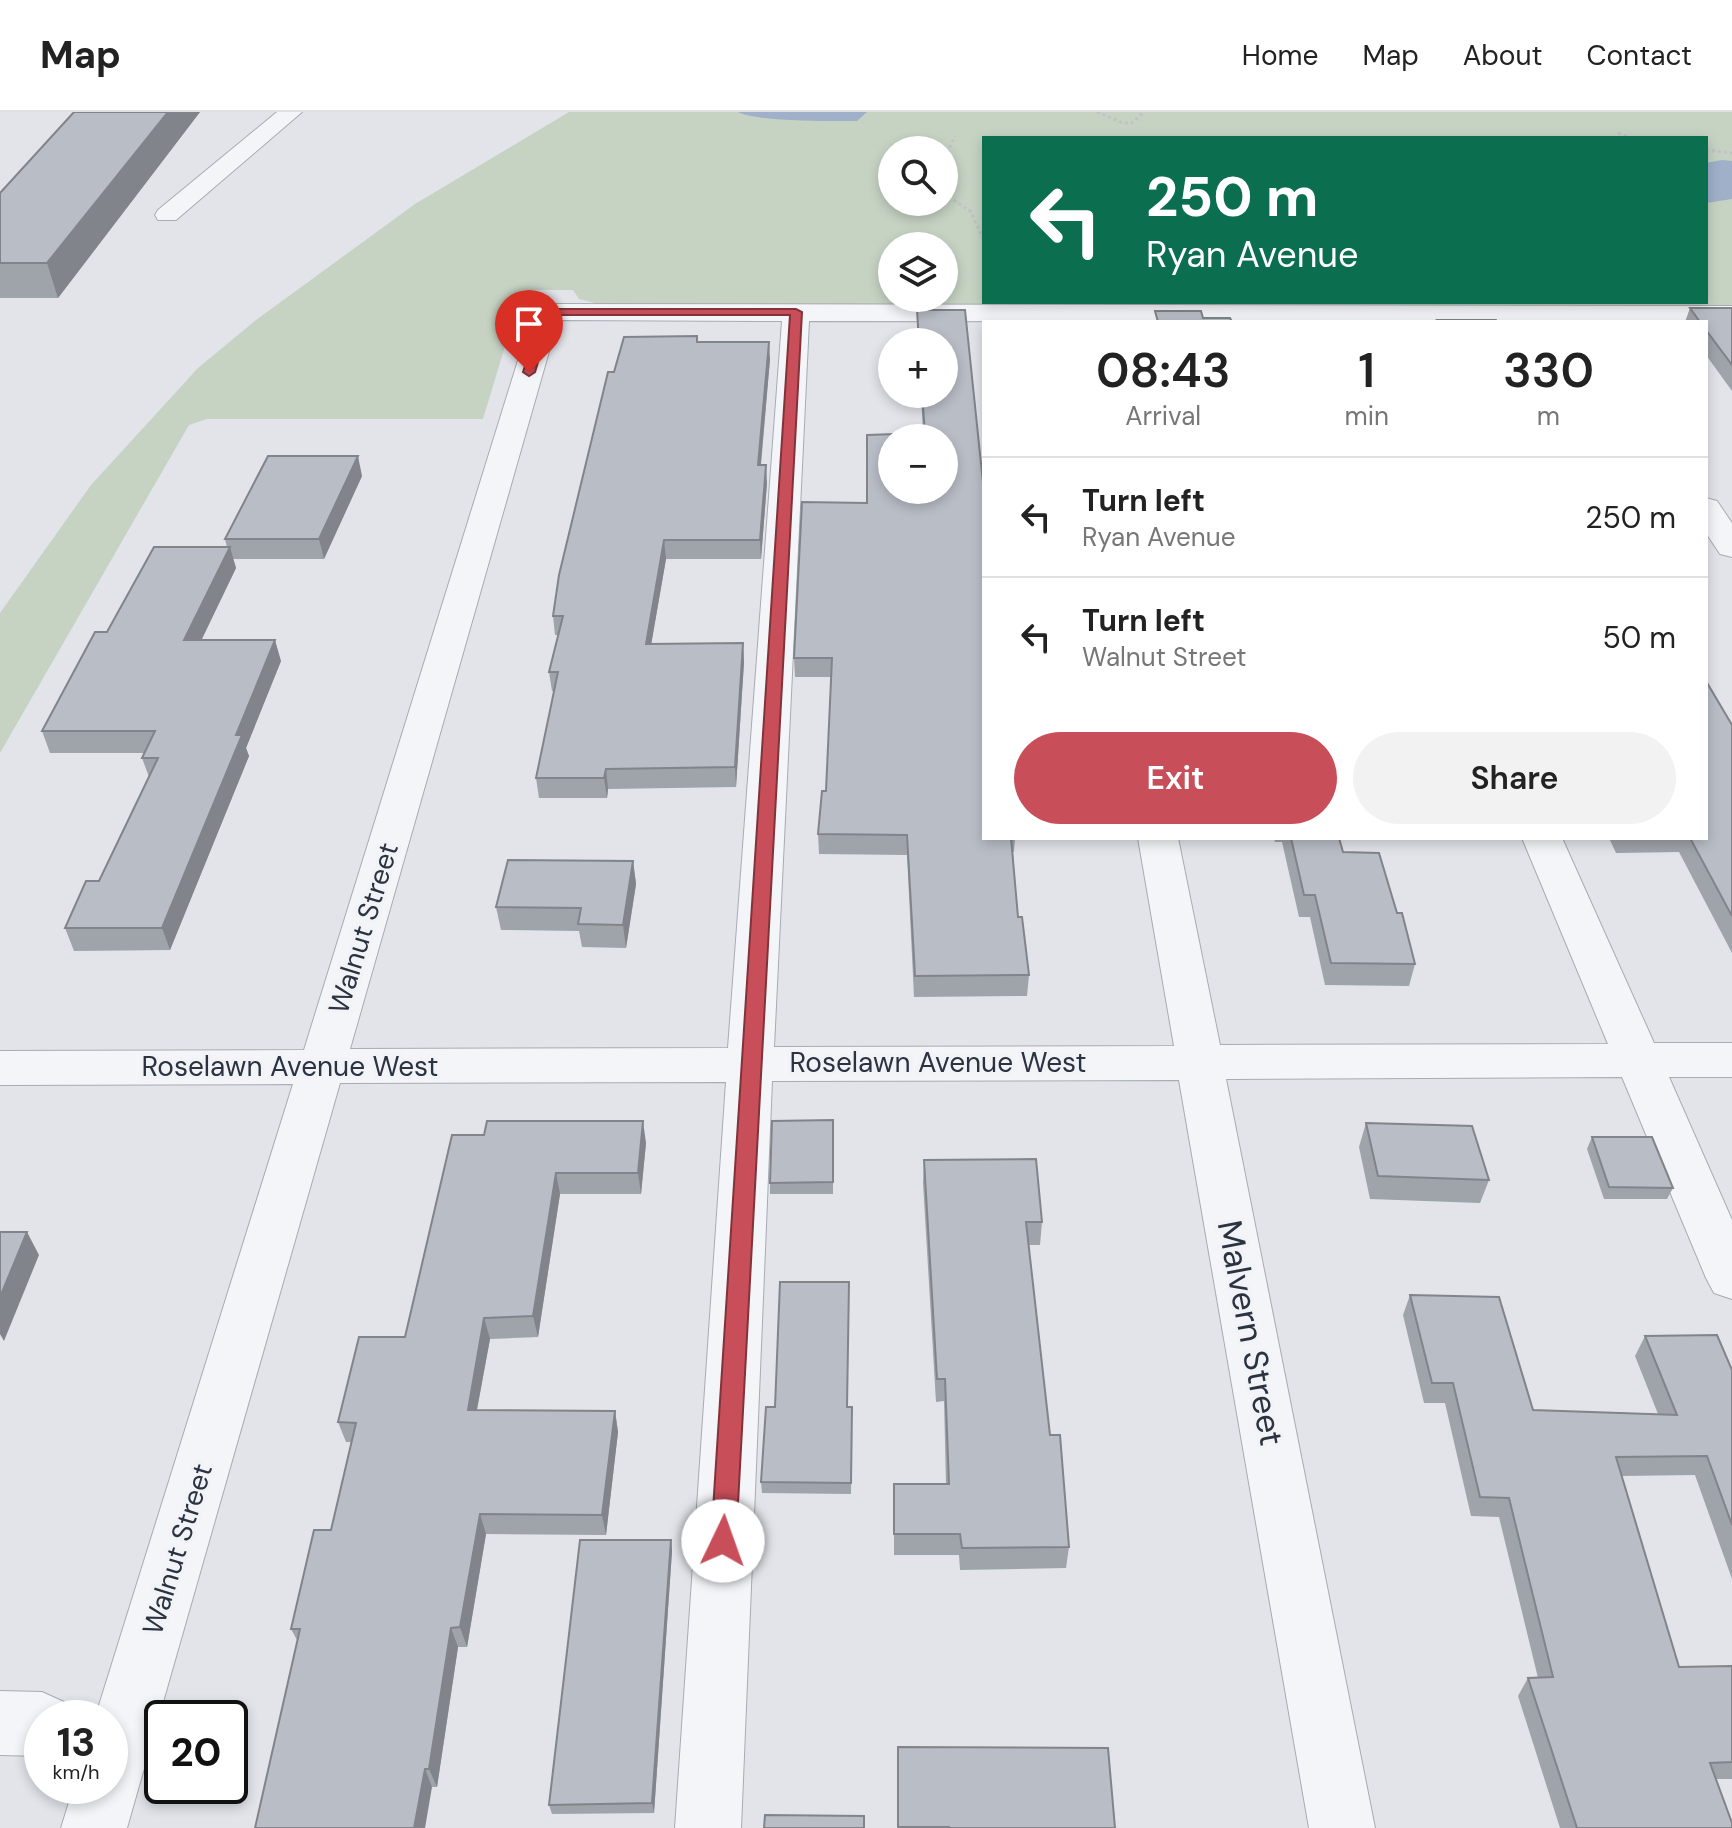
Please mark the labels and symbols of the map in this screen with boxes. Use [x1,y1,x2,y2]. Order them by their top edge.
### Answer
pin [495,290,563,372]
street label: Walnut Street [320,838,407,1018]
street label: Roselawn Avenue West [789,1044,1087,1081]
street label: Roselawn Avenue West [141,1048,439,1085]
street label: Malvern Street [1207,1217,1294,1450]
street label: Walnut Street [134,1459,221,1639]
position arrow [681,1499,765,1583]
speed limit sign: 20 [144,1700,248,1804]

